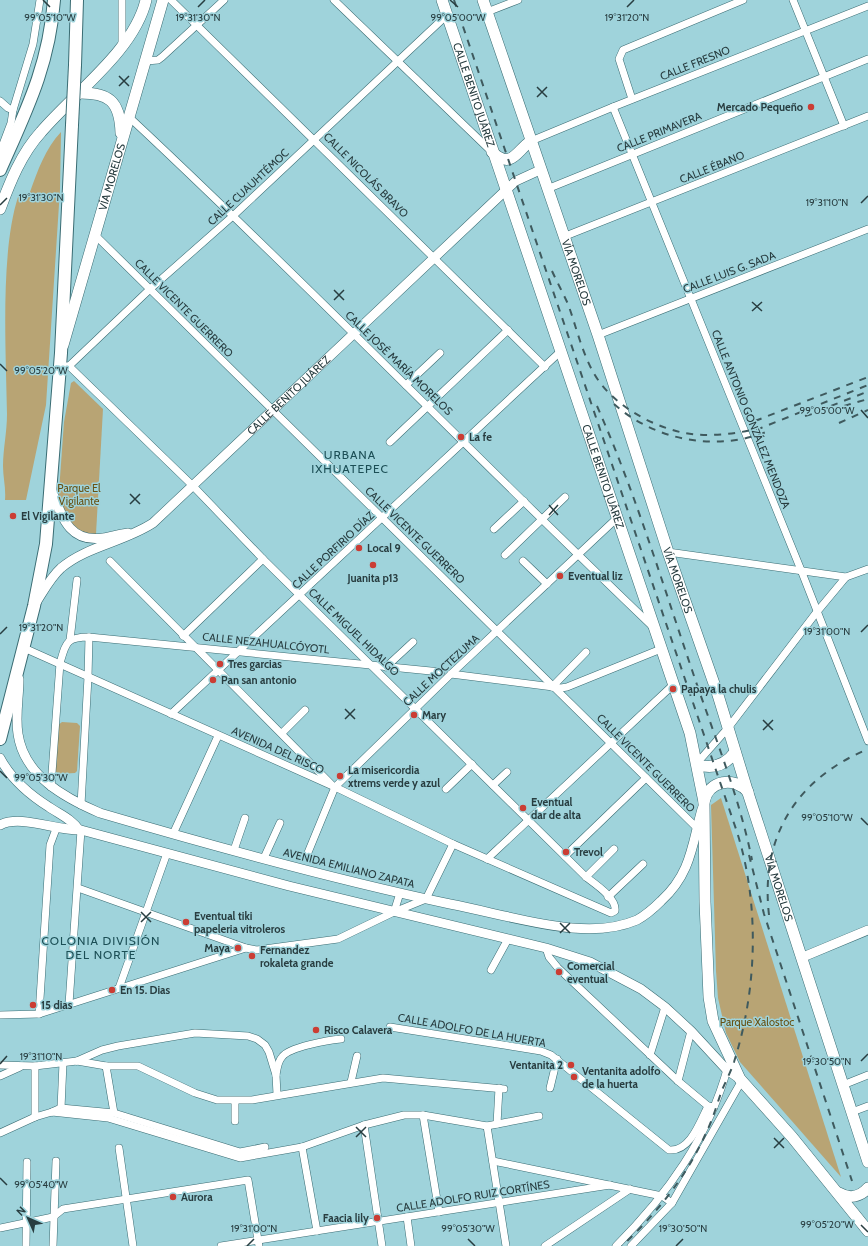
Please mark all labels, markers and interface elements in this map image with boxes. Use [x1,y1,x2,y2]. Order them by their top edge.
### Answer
text: 99°05'10"W [24,11,76,24]
text: 19°31'30"N [176,11,220,24]
text: 99°05'00"W [430,11,486,24]
text: 19°31'20"N [605,11,649,24]
street label: CALLE BENITO JUÁREZ [450,41,498,149]
street label: CALLE FRESNO [658,42,733,83]
place label: Mercado Pequeño [717,100,803,114]
marker: Mercado Pequeño [806,102,816,112]
street label: CALLE PRIMAVERA [615,109,704,155]
street label: CALLE NICOLÁS BRAVO [321,130,412,221]
street label: VÍA MORELOS [95,141,128,212]
street label: CALLE CUAUHTÉMOC [204,146,292,228]
street label: CALLE ÉBANO [677,147,747,186]
text: 19°31'30"N [19,191,63,204]
text: 19°31'10"N [806,196,848,209]
street label: VÍA MORELOS [559,237,595,308]
street label: CALLE LUIS G. SADA [681,248,778,296]
street label: CALLE VICENTE GUERRERO [132,256,237,361]
street label: CALLE JOSÉ MARÍA MORELOS [342,308,456,418]
street label: CALLE ANTONIO GONZÁLEZ MENDOZA [709,328,793,511]
street label: CALLE BENITO JUÁREZ [244,353,333,438]
text: 99°05'20"W [14,364,68,377]
text: 99°05'00"W [799,404,855,417]
street label: CALLE BENITO JUÁREZ [579,423,627,530]
place label: La fe [469,430,492,444]
marker: La fe [456,432,466,442]
district label: URBANA IXHUATEPEC [311,447,389,476]
park label: Parque El Vigilante [57,481,101,508]
street label: CALLE VICENTE GUERRERO [362,484,468,587]
street label: CALLE PORFIRIO DÍAZ [289,508,377,592]
place label: El Vigilante [21,509,75,523]
marker: El Vigilante [8,511,18,521]
place label: Local 9 [367,541,401,555]
marker: Local 9 [354,543,364,553]
street label: VÍA MORELOS [660,545,696,616]
marker: Juanita p13 [368,560,378,570]
place label: Eventual liz [568,569,624,583]
place label: Juanita p13 [347,571,399,585]
marker: Eventual liz [555,571,565,581]
street label: CALLE MIGUEL HIDALGO [306,585,403,679]
text: 19°31'20"N [19,621,63,634]
text: 19°31'00"N [804,625,850,638]
street label: CALLE NEZAHUALCÓYOTL [202,629,331,657]
street label: CALLE MOCTEZUMA [400,631,482,709]
place label: Tres garcias [228,657,282,671]
marker: Tres garcias [215,659,225,669]
place label: Pan san antonio [221,673,297,687]
marker: Pan san antonio [208,675,218,685]
place label: Papaya la chulis [681,682,757,696]
marker: Papaya la chulis [668,684,678,694]
place label: Mary [422,708,446,722]
marker: Mary [409,710,419,720]
street label: CALLE VICENTE GUERRERO [594,711,699,816]
street label: AVENIDA DEL RISCO [230,723,327,777]
place label: La misericordia xtrems verde y azul [348,763,440,790]
text: 99°05'30"W [14,771,68,784]
marker: La misericordia xtrems verde y azul [335,771,345,781]
place label: Eventual dar de alta [531,795,581,822]
marker: Eventual dar de alta [518,803,528,813]
text: 99°05'10"W [801,811,853,824]
street label: AVENIDA EMILIANO ZAPATA [282,845,416,891]
place label: Trevol [574,845,603,859]
marker: Trevol [561,847,571,857]
street label: VÍA MORELOS [762,853,796,923]
place label: Eventual tiki papeleria vitroleros [194,909,285,936]
marker: Eventual tiki papeleria vitroleros [181,917,191,927]
district label: COLONIA DIVISIÓN DEL NORTE [42,933,160,962]
place label: Maya [204,941,231,955]
marker: Maya [233,943,243,953]
place label: Fernandez rokaleta grande [260,943,334,970]
marker: Fernandez rokaleta grande [247,951,257,961]
place label: Comercial eventual [567,959,615,986]
marker: Comercial eventual [554,967,564,977]
place label: En 15. Dias [120,983,171,997]
marker: En 15. Dias [107,985,117,995]
place label: 15 dias [41,998,73,1012]
marker: 15 dias [28,1000,38,1010]
street label: CALLE ADOLFO DE LA HUERTA [397,1010,547,1050]
park label: Parque Xalostoc [720,1015,794,1029]
place label: Risco Calavera [324,1023,393,1037]
marker: Risco Calavera [311,1025,321,1035]
text: 19°31'10"N [20,1050,62,1063]
text: 19°30'50"N [803,1055,851,1068]
place label: Ventanita 2 [510,1058,563,1072]
marker: Ventanita 2 [566,1060,576,1070]
place label: Ventanita adolfo de la huerta [582,1064,660,1091]
marker: Ventanita adolfo de la huerta [569,1072,579,1082]
street label: CALLE ADOLFO RUIZ CORTÍNES [395,1177,551,1215]
text: 99°05'40"W [14,1178,68,1191]
place label: Aurora [181,1190,213,1204]
marker: Aurora [168,1192,178,1202]
north arrow [8,1198,48,1238]
text: N [13,1203,29,1219]
place label: Faacia lily [323,1211,369,1225]
marker: Faacia lily [372,1213,382,1223]
text: 99°05'20"W [800,1218,854,1231]
text: 19°31'00"N [231,1222,277,1235]
text: 99°05'30"W [441,1222,495,1235]
text: 19°30'50"N [659,1222,707,1235]

